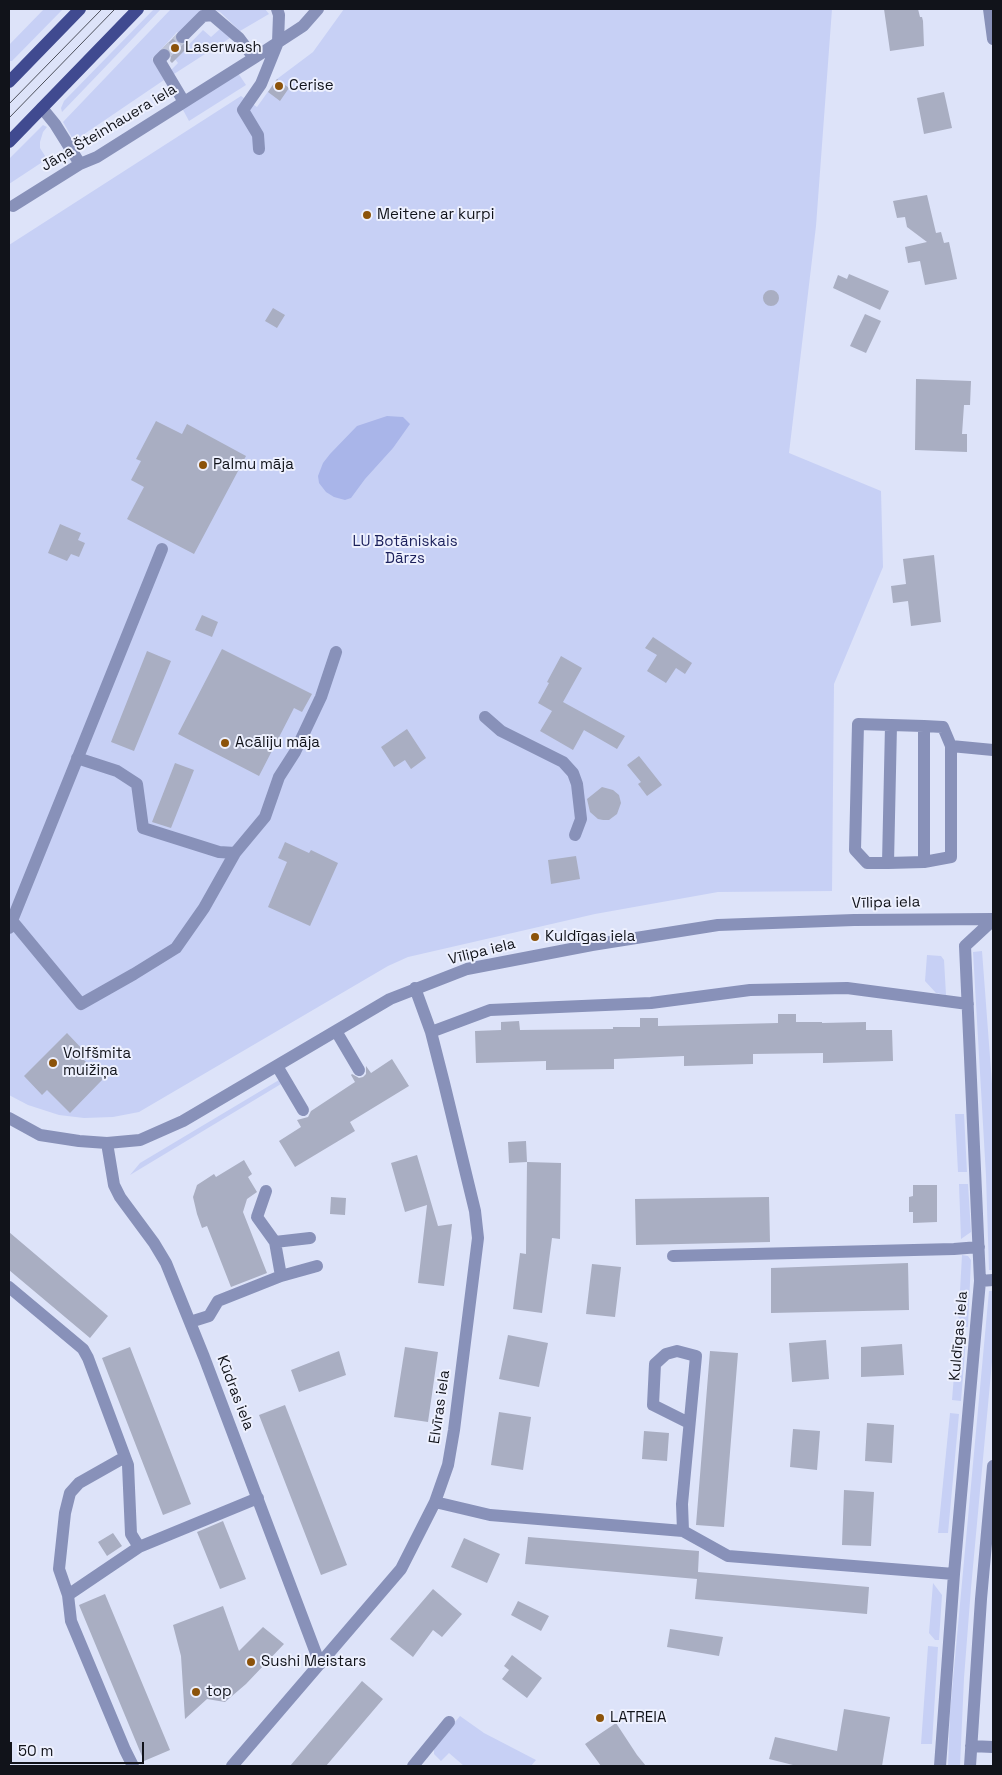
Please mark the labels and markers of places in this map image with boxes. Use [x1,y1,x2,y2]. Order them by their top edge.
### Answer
place label: Laserwash [185,39,262,57]
marker: Laserwash [169,42,181,54]
place label: Cerise [289,77,334,95]
marker: Cerise [273,80,285,92]
place label: Meitene ar kurpi [377,206,494,224]
marker: Meitene ar kurpi [361,209,373,221]
place label: Palmu māja [213,456,294,474]
marker: Palmu māja [197,459,209,471]
place label: Acāliju māja [235,734,320,752]
marker: Acāliju māja [219,737,231,749]
place label: Kuldīgas iela [545,928,635,946]
marker: Kuldīgas iela [529,931,541,943]
place label: Volfšmita muižiņa [63,1045,131,1080]
marker: Volfšmita muižiņa [47,1057,59,1069]
place label: Sushi Meistars [261,1653,366,1671]
marker: Sushi Meistars [245,1656,257,1668]
place label: top [206,1683,232,1701]
marker: top [190,1686,202,1698]
place label: LATREIA [610,1709,666,1727]
marker: LATREIA [594,1712,606,1724]

